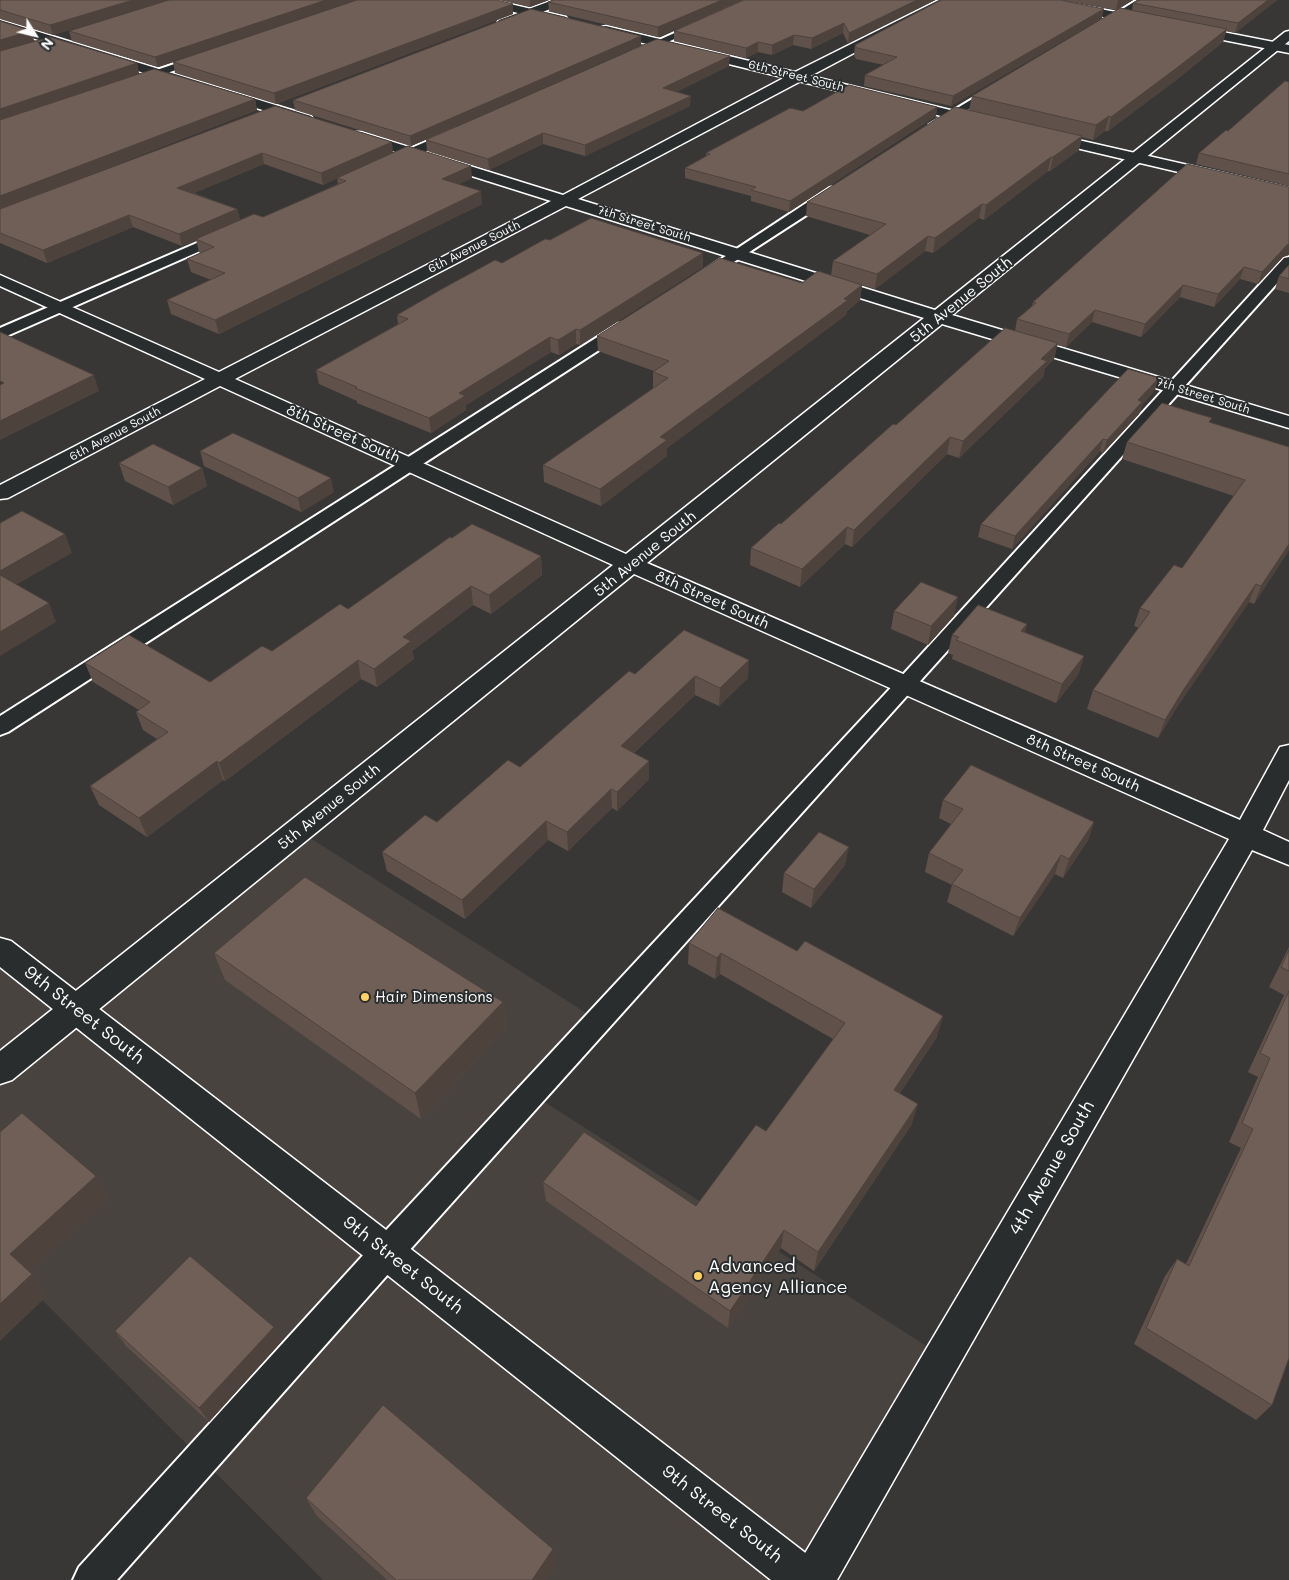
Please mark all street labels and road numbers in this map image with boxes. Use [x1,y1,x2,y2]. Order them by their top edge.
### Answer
street label: 6th Street South [747,57,845,95]
street label: 7th Street South [595,203,693,245]
street label: 6th Avenue South [426,218,522,276]
street label: 5th Avenue South [906,253,1016,347]
street label: 7th Street South [1154,375,1252,417]
street label: 8th Street South [284,401,402,467]
street label: 6th Avenue South [67,404,163,464]
street label: 5th Avenue South [590,507,700,601]
street label: 8th Street South [653,567,771,633]
street label: 8th Street South [1024,730,1142,796]
street label: 5th Avenue South [274,760,384,854]
street label: 9th Street South [20,961,148,1069]
street label: 4th Avenue South [1005,1097,1099,1239]
street label: 9th Street South [339,1211,467,1319]
street label: 9th Street South [658,1460,786,1568]

